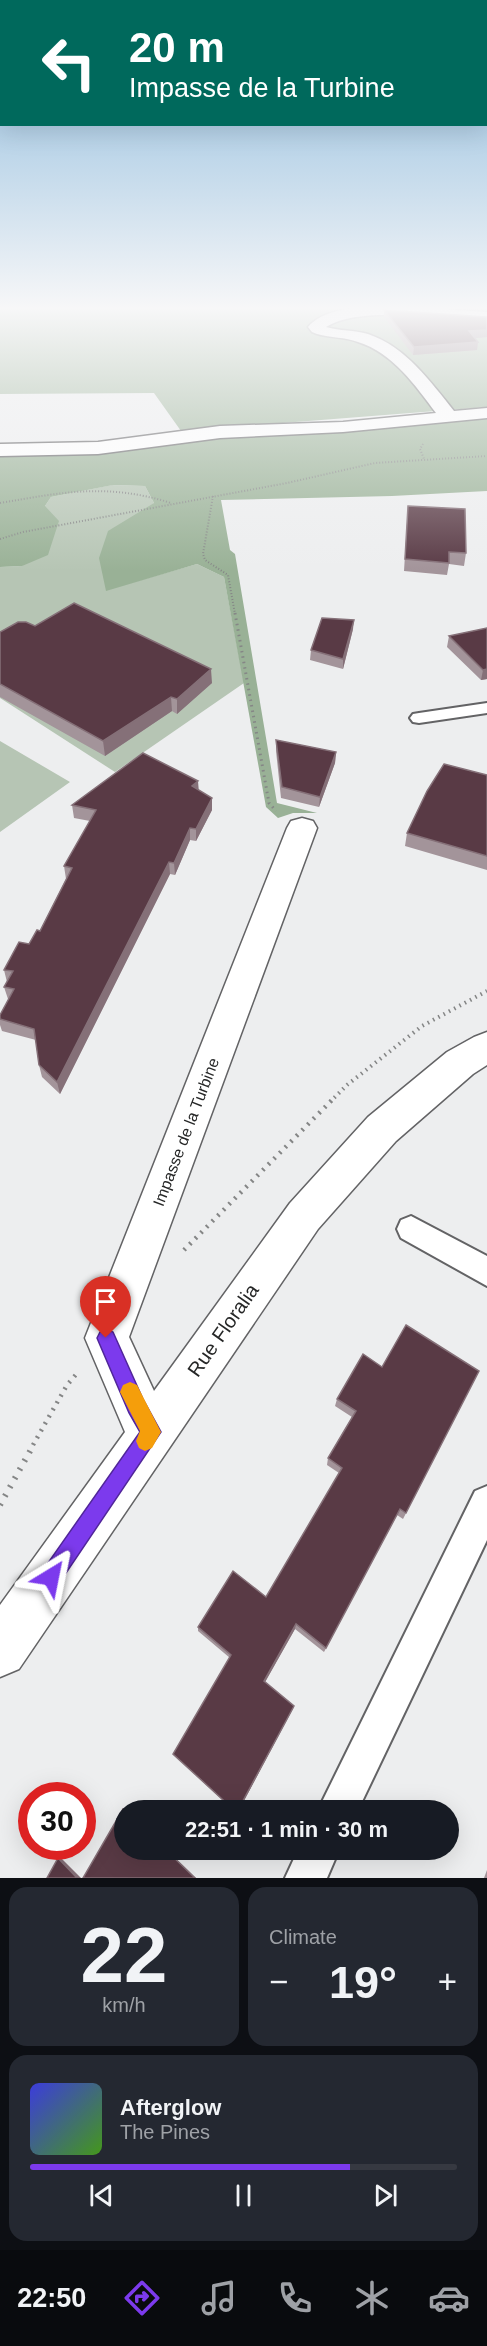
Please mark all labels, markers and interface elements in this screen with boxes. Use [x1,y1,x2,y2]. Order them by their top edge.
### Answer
icon: left [30,24,108,102]
text: 20 m [129,24,225,71]
text: Impasse de la Turbine [129,73,395,103]
street label: Impasse de la Turbine [150,1055,222,1209]
pin [80,1276,131,1338]
street label: Rue Floralia [183,1279,263,1380]
icon: arrive [89,1285,122,1318]
position arrow [19,1545,83,1609]
speed limit sign: 30 [18,1782,96,1860]
text: 22:51 · 1 min · 30 m [185,1817,388,1842]
text: 22 [81,1911,167,1999]
text: Climate [269,1926,337,1948]
text: 19° [329,1957,397,2008]
text: − [269,1963,288,2000]
text: + [438,1963,457,2000]
text: km/h [102,1994,146,2016]
text: Afterglow [120,2095,221,2120]
text: The Pines [120,2121,210,2143]
icon: previous [85,2179,118,2212]
icon: pause [227,2179,260,2212]
icon: next [369,2179,402,2212]
icon: directions [121,2277,163,2319]
icon: music [198,2277,240,2319]
icon: phone [274,2277,316,2319]
icon: climate [351,2277,393,2319]
icon: car [428,2277,470,2319]
text: 22:50 [17,2283,86,2313]

